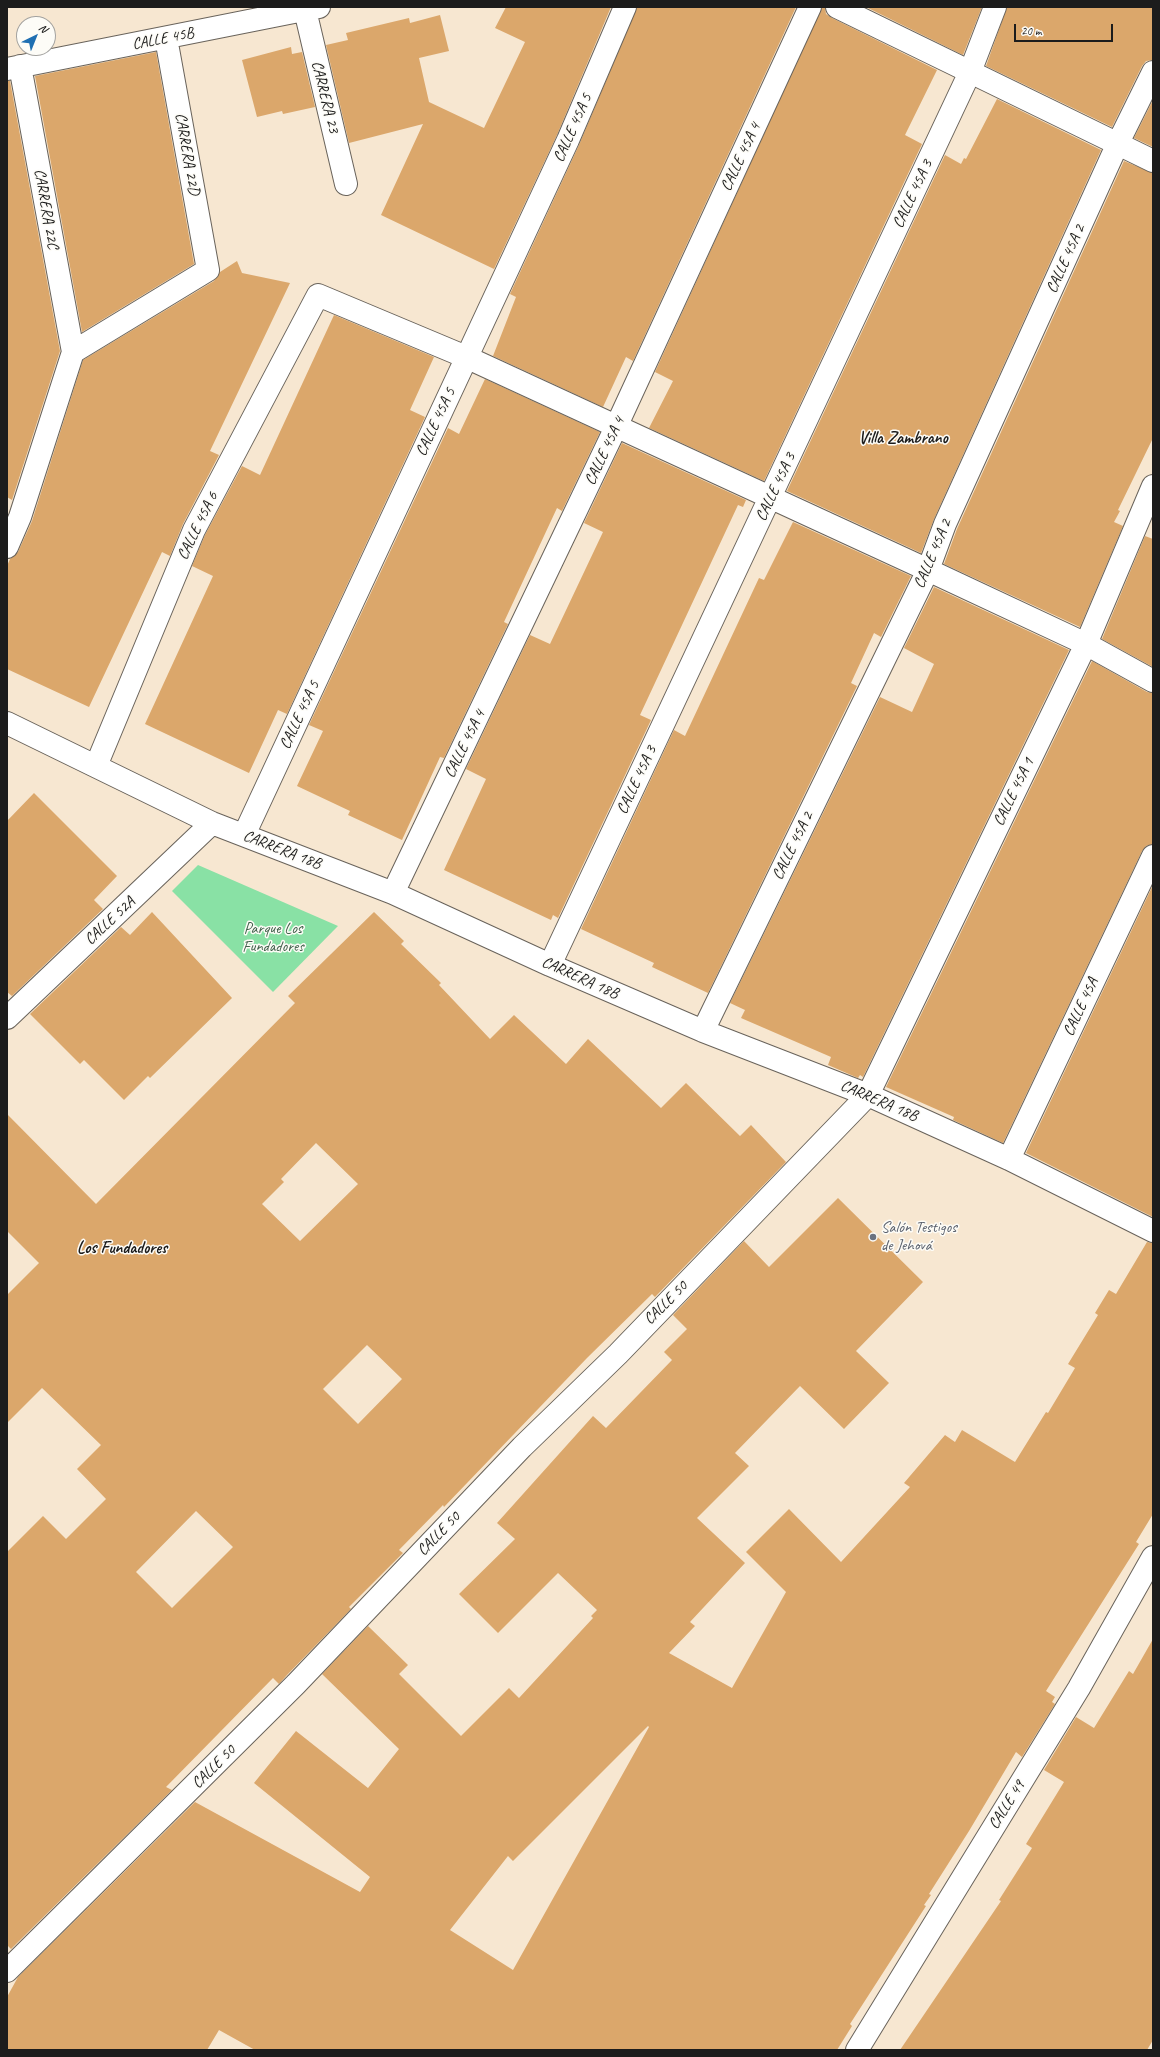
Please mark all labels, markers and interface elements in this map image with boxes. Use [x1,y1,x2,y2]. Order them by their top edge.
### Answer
north arrow [16,16,56,56]
scale bar [1016,16,1115,42]
text: N [36,21,51,35]
text: 20 m [1021,23,1041,39]
street label: CALLE 45B [131,24,195,54]
street label: CARRERA 23 [307,59,343,135]
street label: CALLE 45A 5 [549,91,597,165]
street label: CARRERA 22D [170,111,204,197]
street label: CALLE 45A 4 [717,120,765,194]
street label: CALLE 45A 3 [889,157,937,231]
street label: CARRERA 22C [29,167,63,251]
street label: CALLE 45A 2 [1042,222,1090,296]
street label: CALLE 45A 5 [412,385,460,459]
street label: CALLE 45A 4 [581,414,629,488]
district label: Villa Zambrano [858,429,948,449]
street label: CALLE 45A 3 [752,450,800,524]
street label: CALLE 45A 6 [173,489,223,563]
street label: CALLE 45A 2 [910,517,956,591]
street label: CALLE 45A 5 [276,678,324,752]
street label: CALLE 45A 4 [440,707,490,781]
street label: CALLE 45A 3 [613,743,661,817]
street label: CALLE 45A 1 [989,755,1039,829]
street label: CALLE 45A 2 [768,809,818,883]
street label: CARRERA 18B [240,826,324,874]
street label: CALLE 52A [81,893,139,949]
park label: Parque Los Fundadores [242,919,304,957]
street label: CARRERA 18B [539,953,621,1003]
street label: CALLE 45A [1059,975,1103,1039]
street label: CARRERA 18B [837,1076,921,1126]
place label: Salón Testigos de Jehová [881,1218,957,1256]
marker: Salón Testigos de Jehová [868,1232,878,1242]
district label: Los Fundadores [77,1239,167,1259]
street label: CALLE 50 [640,1277,692,1329]
street label: CALLE 50 [413,1508,465,1560]
street label: CALLE 50 [188,1741,240,1793]
street label: CALLE 49 [985,1777,1029,1833]

